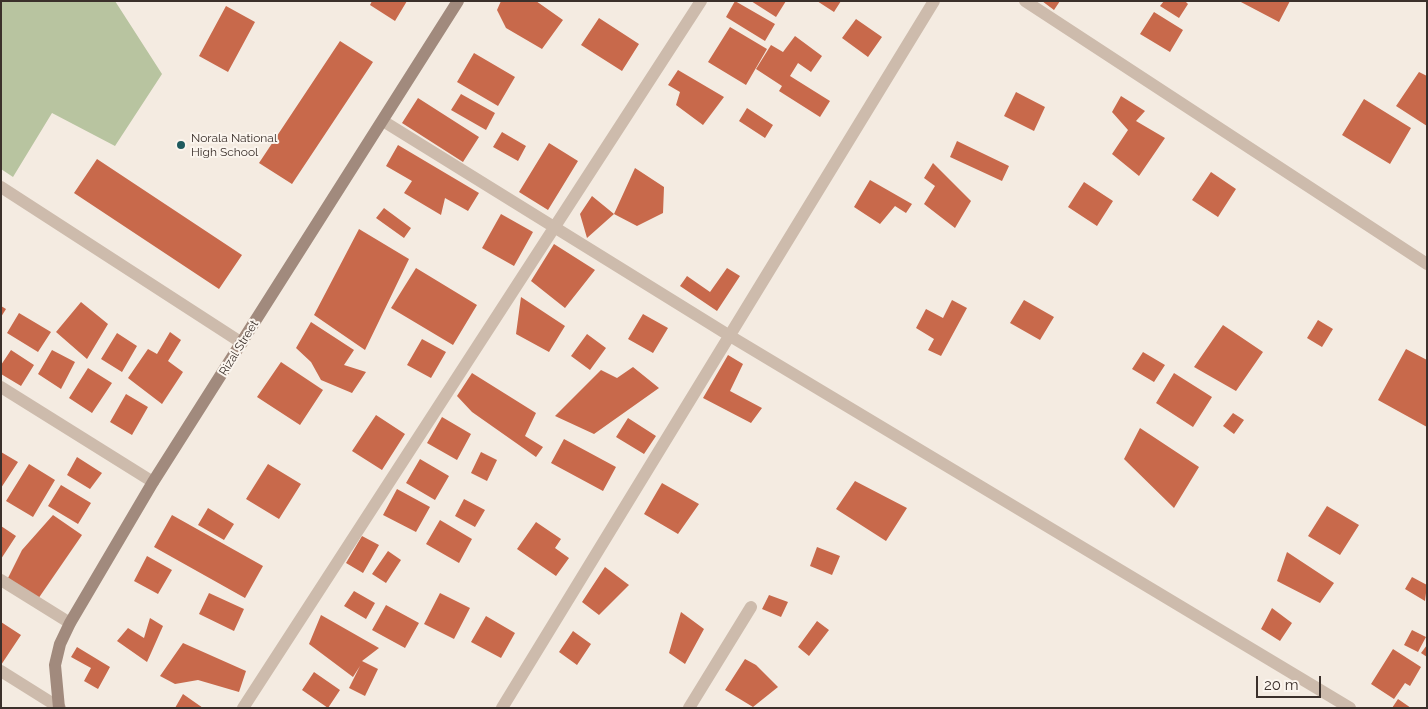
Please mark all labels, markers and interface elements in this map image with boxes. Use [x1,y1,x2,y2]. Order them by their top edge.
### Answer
place label: Norala National High School [191,131,277,159]
marker: Norala National High School [175,139,187,151]
street label: Rizal Street [216,318,262,378]
scale bar [1258,666,1323,698]
text: 20 m [1264,676,1299,694]

